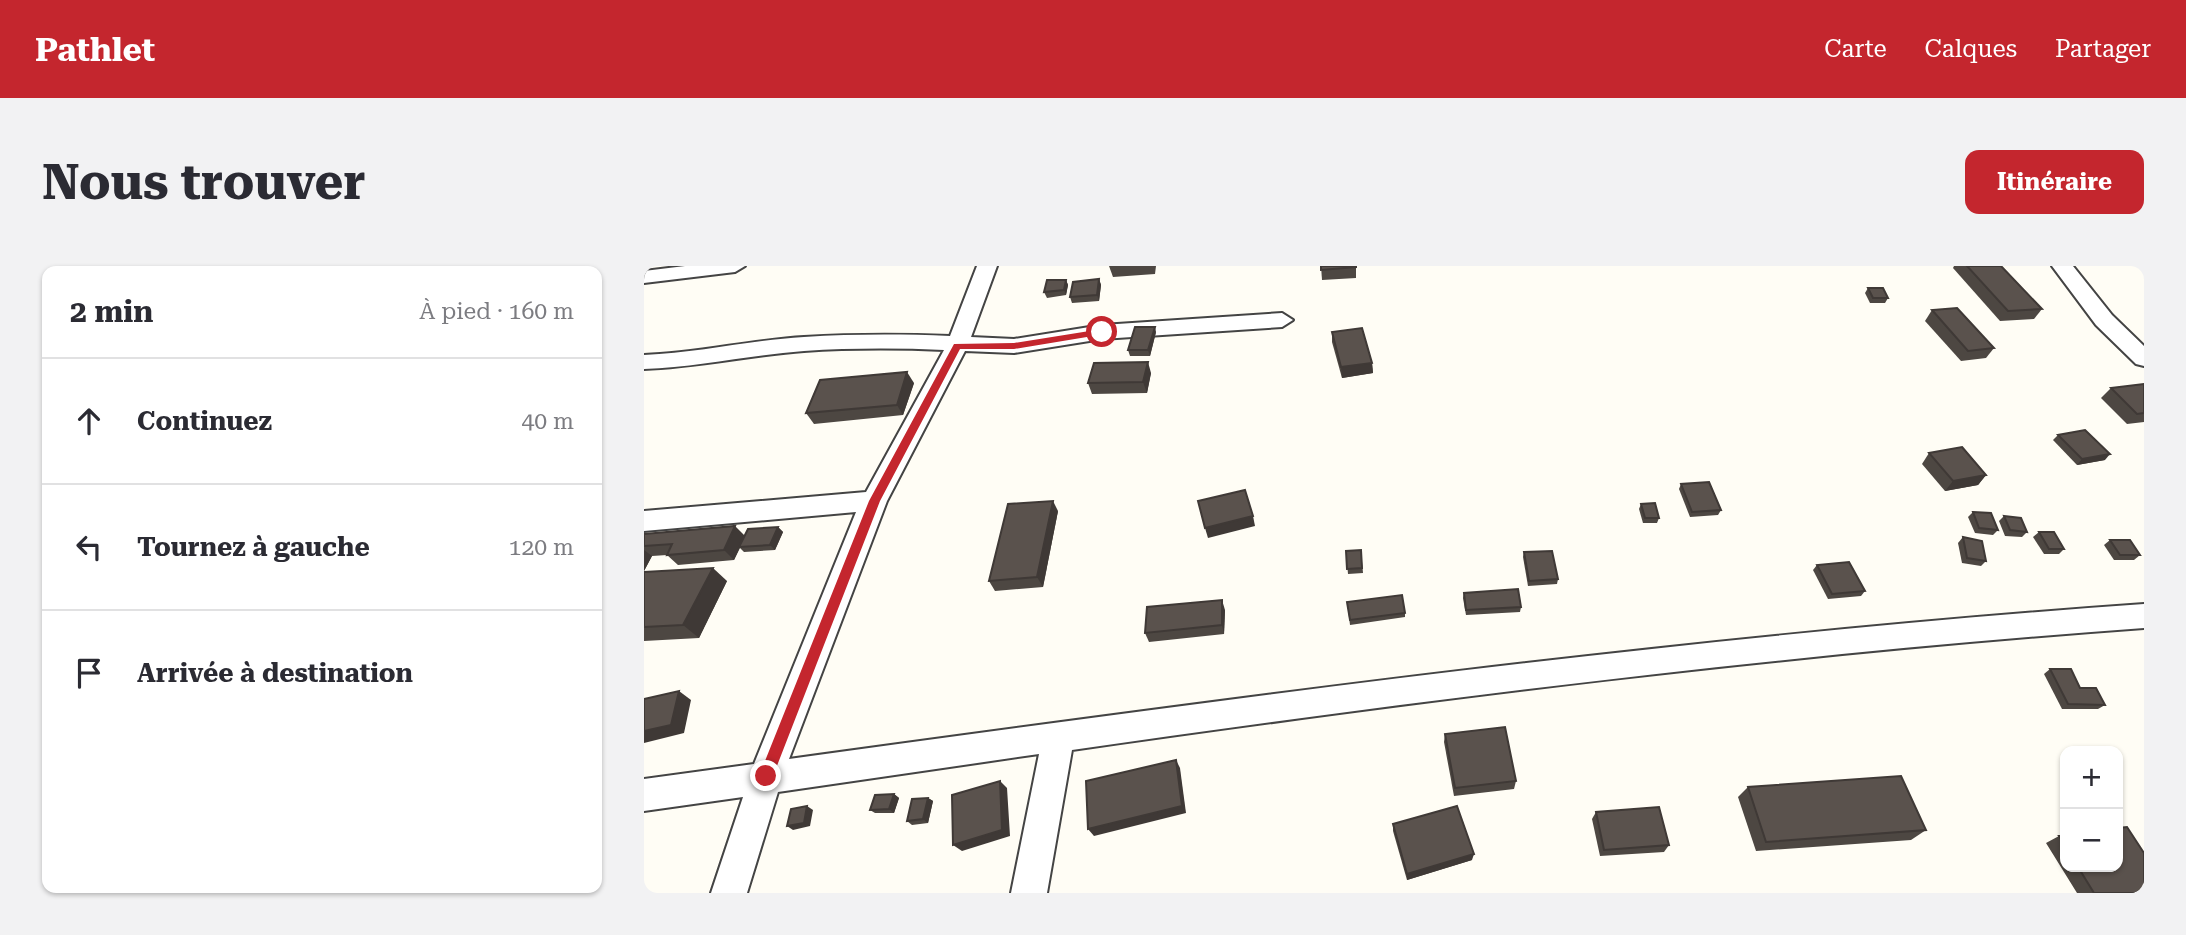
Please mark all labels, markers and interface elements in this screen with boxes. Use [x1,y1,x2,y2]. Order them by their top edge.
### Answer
text: Pathlet [35,30,155,69]
text: Carte [1824,35,1887,63]
text: Calques [1925,35,2017,63]
text: Partager [2055,35,2151,63]
button: Itinéraire [1965,150,2144,214]
text: Nous trouver [42,154,366,211]
text: 2 min [70,294,153,329]
text: À pied · 160 m [419,298,574,325]
route start [1086,316,1117,347]
icon: ahead [70,402,108,440]
text: Continuez [137,406,272,436]
text: 40 m [521,408,574,435]
icon: left [70,528,108,566]
text: Tournez à gauche [137,532,370,562]
text: 120 m [509,534,574,561]
icon: arrive [70,654,108,692]
text: Arrivée à destination [137,658,413,688]
map controls [2060,746,2123,872]
button: + [2060,746,2123,809]
route end [750,760,781,791]
button: − [2060,809,2123,872]

